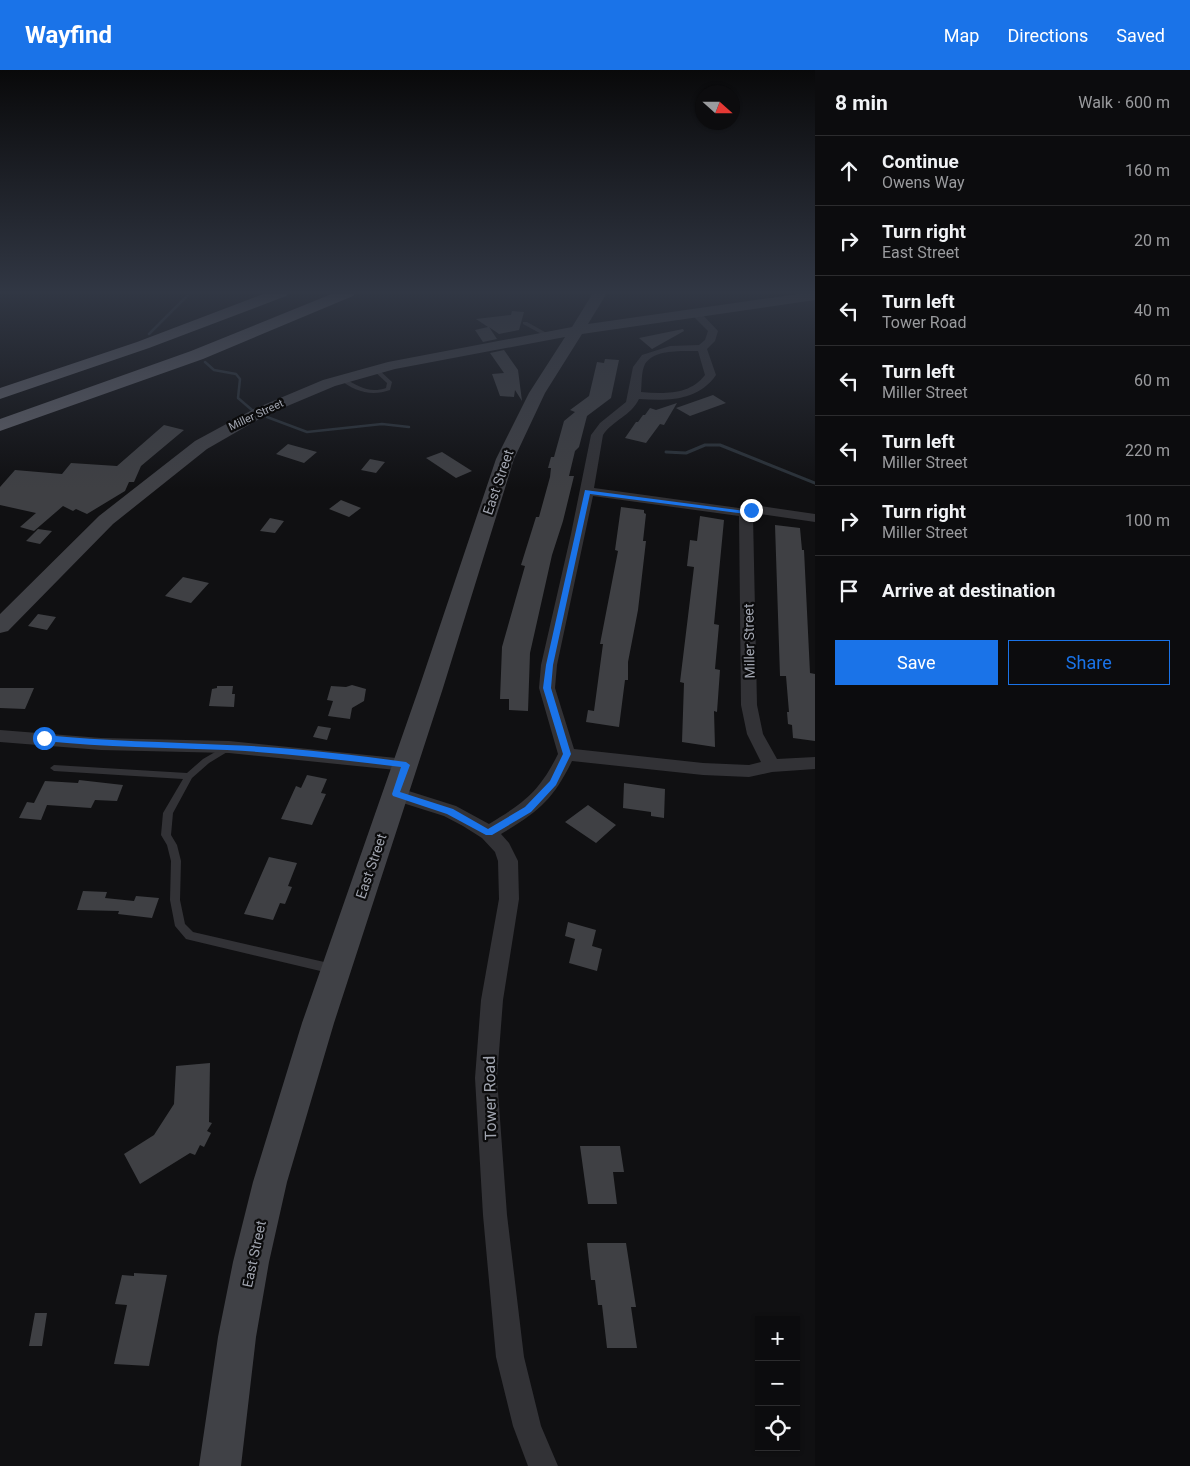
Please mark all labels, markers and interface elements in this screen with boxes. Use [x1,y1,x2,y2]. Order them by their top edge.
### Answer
text: Wayfind [25,21,112,49]
text: Map [944,25,979,46]
text: Directions [1007,25,1088,46]
text: Saved [1116,25,1165,46]
north arrow [695,85,740,130]
text: 8 min [835,91,888,115]
text: Walk · 600 m [1078,93,1170,112]
text: Continue [882,150,959,173]
icon: ahead [835,157,863,185]
text: 160 m [1125,161,1170,180]
text: Owens Way [882,173,965,192]
text: Turn right [882,220,966,243]
icon: right [835,227,863,255]
text: 20 m [1134,231,1170,250]
text: East Street [882,243,959,262]
text: Turn left [882,290,955,313]
icon: left [835,297,863,325]
text: 40 m [1134,301,1170,320]
text: Tower Road [882,313,967,332]
text: Turn left [882,360,955,383]
icon: left [835,367,863,395]
text: 60 m [1134,371,1170,390]
text: Miller Street [882,383,968,402]
street label: Miller Street [227,396,286,433]
text: Turn left [882,430,955,453]
icon: left [835,437,863,465]
text: 220 m [1125,441,1170,460]
street label: East Street [479,447,517,517]
text: Miller Street [882,453,968,472]
route end [740,499,763,522]
text: Turn right [882,500,966,523]
icon: right [835,507,863,535]
text: 100 m [1125,511,1170,530]
text: Miller Street [882,523,968,542]
icon: arrive [835,577,863,605]
text: Arrive at destination [882,579,1055,602]
street label: Miller Street [740,603,758,679]
button: Save [835,640,998,685]
button: Share [1008,640,1170,685]
route start [33,727,56,750]
street label: East Street [352,831,390,901]
street label: Tower Road [480,1056,500,1140]
street label: East Street [239,1219,269,1289]
map controls [755,1316,800,1451]
button: + [755,1316,800,1361]
button: − [755,1361,800,1406]
button: locate [755,1406,800,1451]

